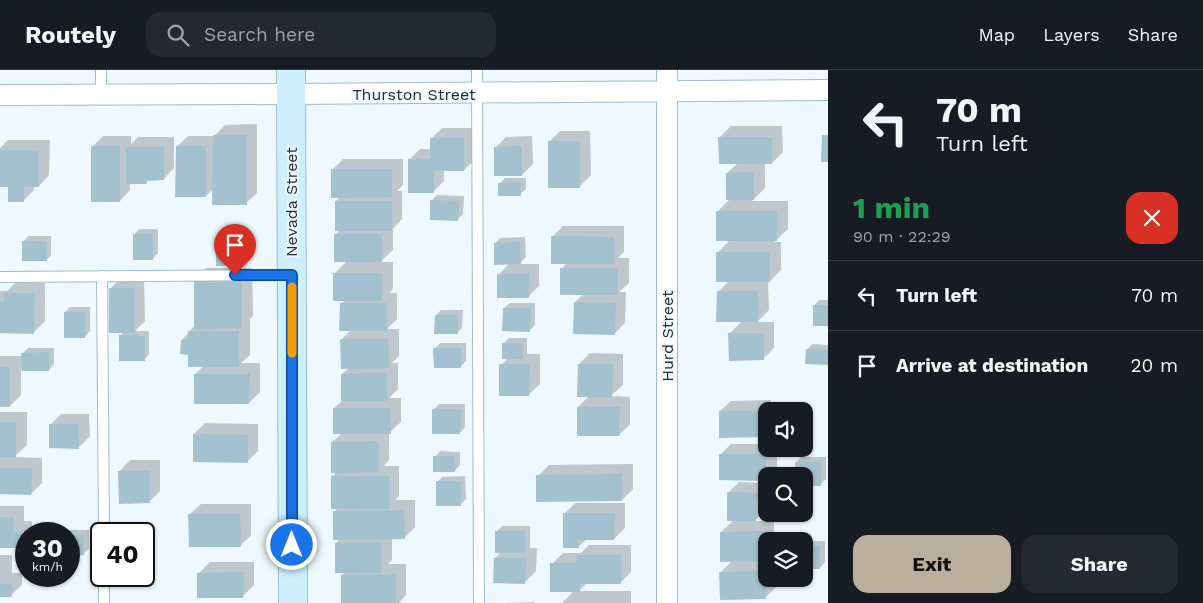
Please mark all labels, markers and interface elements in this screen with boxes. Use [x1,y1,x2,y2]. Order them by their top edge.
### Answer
search box [146,12,496,57]
text: Routely [25,21,116,49]
icon: search [164,21,192,49]
text: Search here [204,23,315,46]
text: Map [978,24,1015,45]
text: Layers [1043,24,1100,45]
text: Share [1128,24,1178,45]
street label: Thurston Street [352,85,476,104]
text: 70 m [936,89,1022,131]
icon: left [853,90,918,155]
text: Turn left [936,131,1028,156]
street label: Nevada Street [282,147,301,257]
text: 1 min [853,190,930,225]
button: close [1126,192,1178,244]
pin [214,224,256,275]
text: 90 m · 22:29 [853,227,951,246]
icon: arrive [221,231,249,259]
icon: left [853,282,881,310]
text: Turn left [896,284,977,307]
text: 70 m [1131,284,1178,307]
street label: Hurd Street [658,290,677,382]
icon: arrive [853,352,881,380]
text: Arrive at destination [896,354,1088,377]
text: 20 m [1131,354,1178,377]
map controls [758,402,813,587]
button: sound [758,402,813,457]
button: search [758,467,813,522]
position arrow [265,518,317,570]
speed limit sign: 40 [90,522,155,587]
button: layers [758,532,813,587]
text: 30 [32,534,63,563]
button: Exit [853,535,1011,593]
button: Share [1021,535,1178,593]
text: km/h [32,560,63,574]

